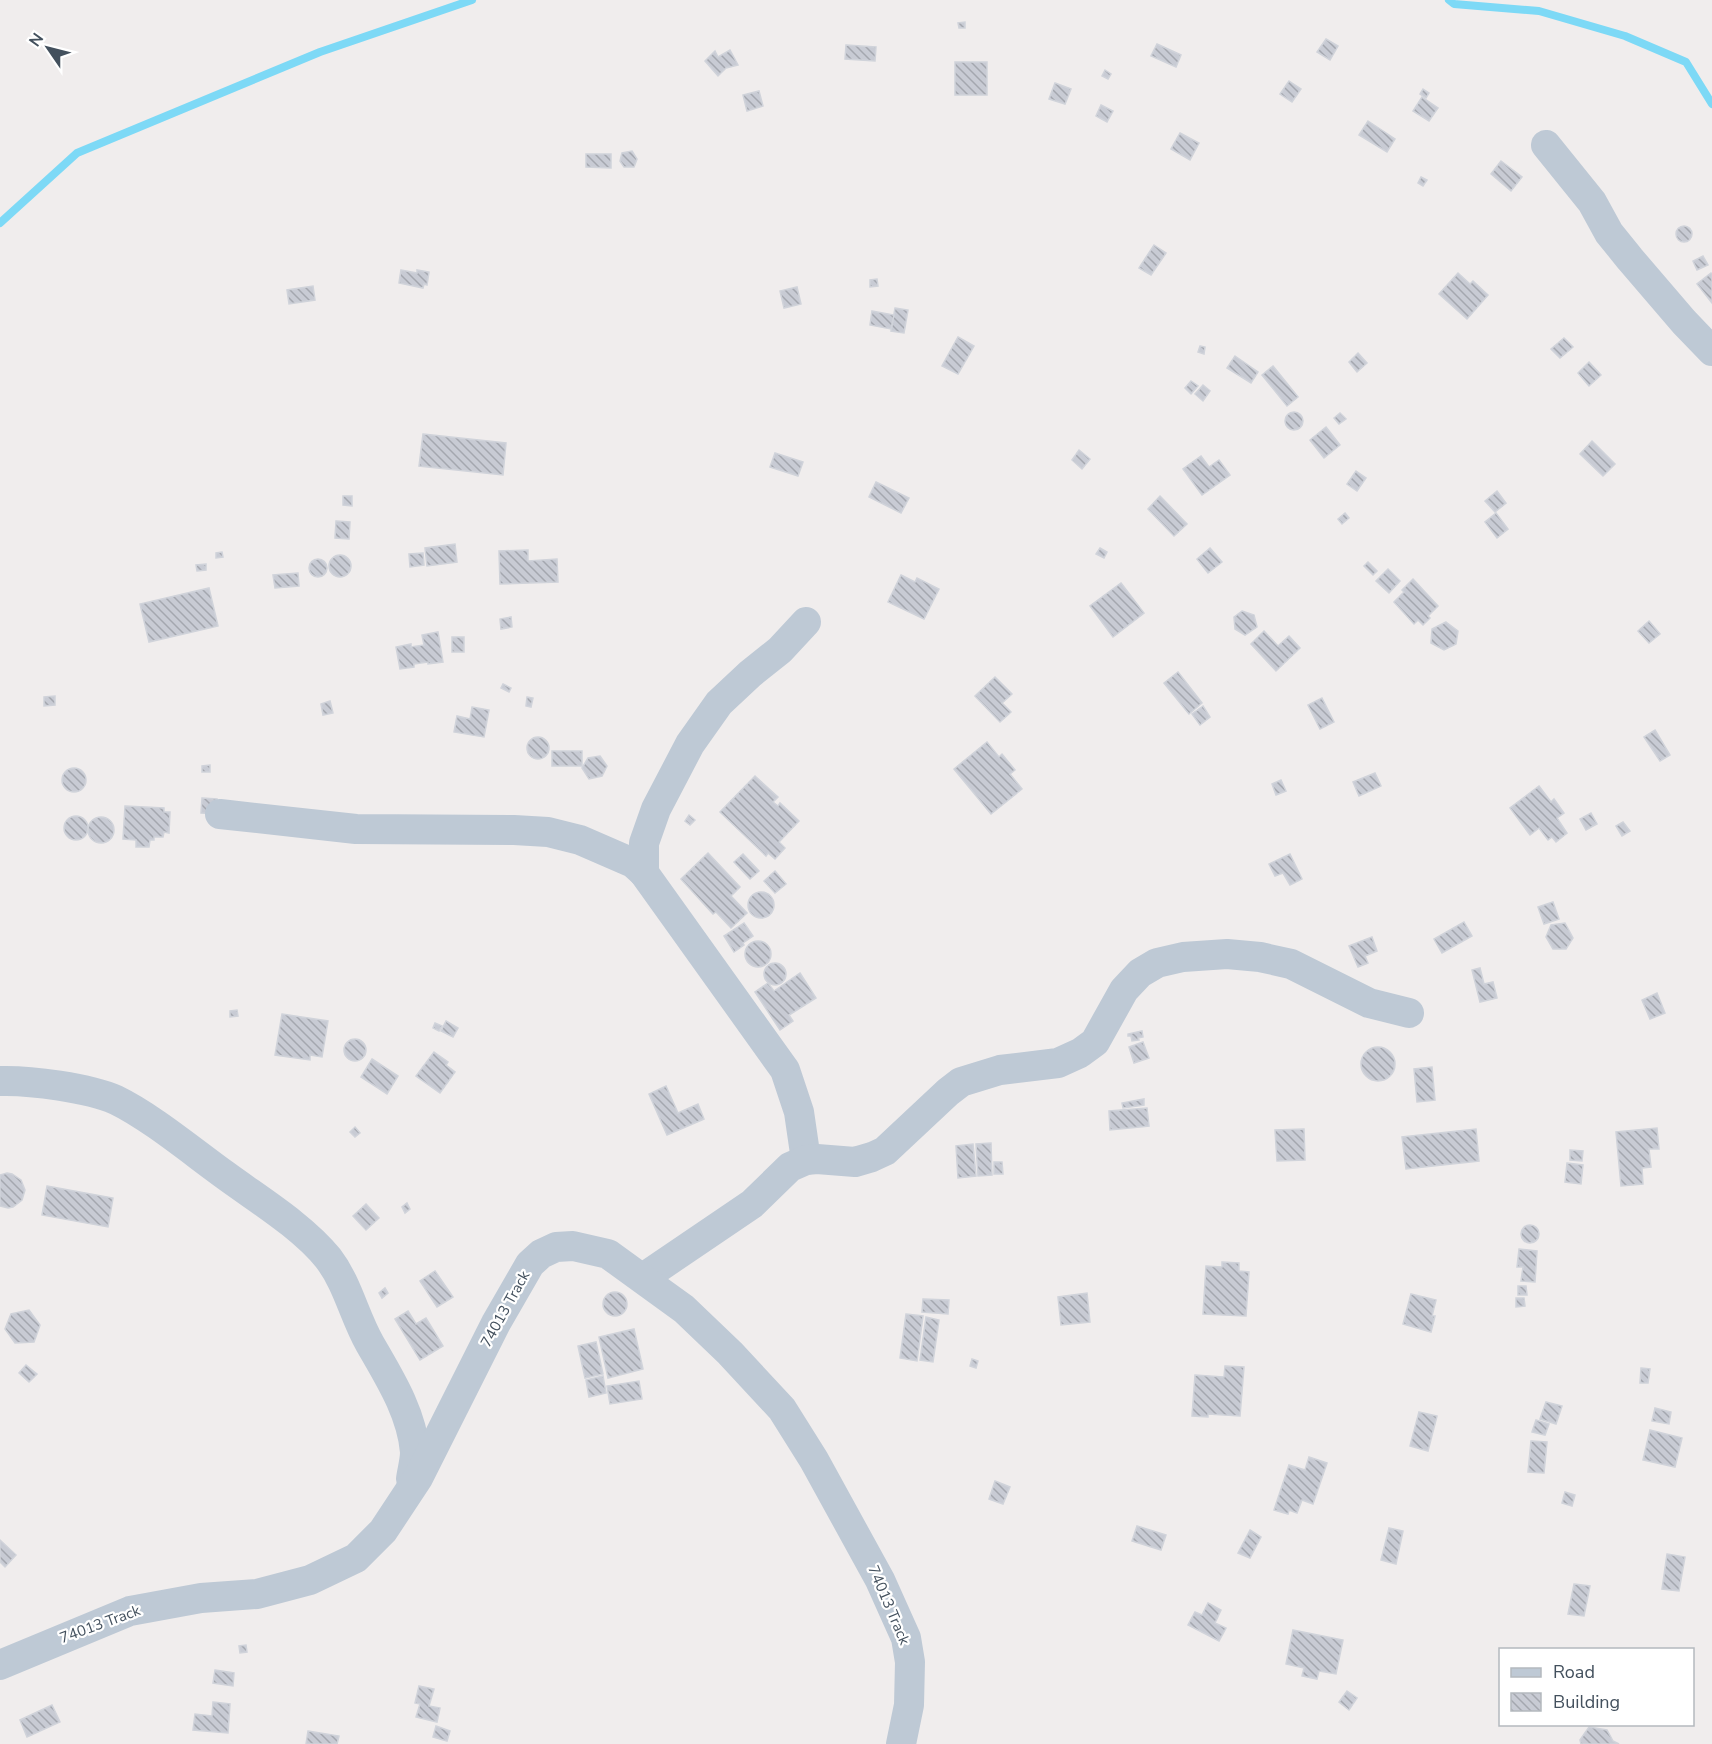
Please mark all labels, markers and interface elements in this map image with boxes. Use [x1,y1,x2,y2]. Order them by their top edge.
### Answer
north arrow [18,18,78,78]
text: N [24,29,49,51]
street label: 74013 Track [476,1267,534,1351]
street label: 74013 Track [863,1562,915,1648]
street label: 74013 Track [57,1600,144,1648]
legend [1499,1648,1694,1726]
text: Road [1553,1660,1595,1684]
text: Building [1553,1690,1620,1714]

